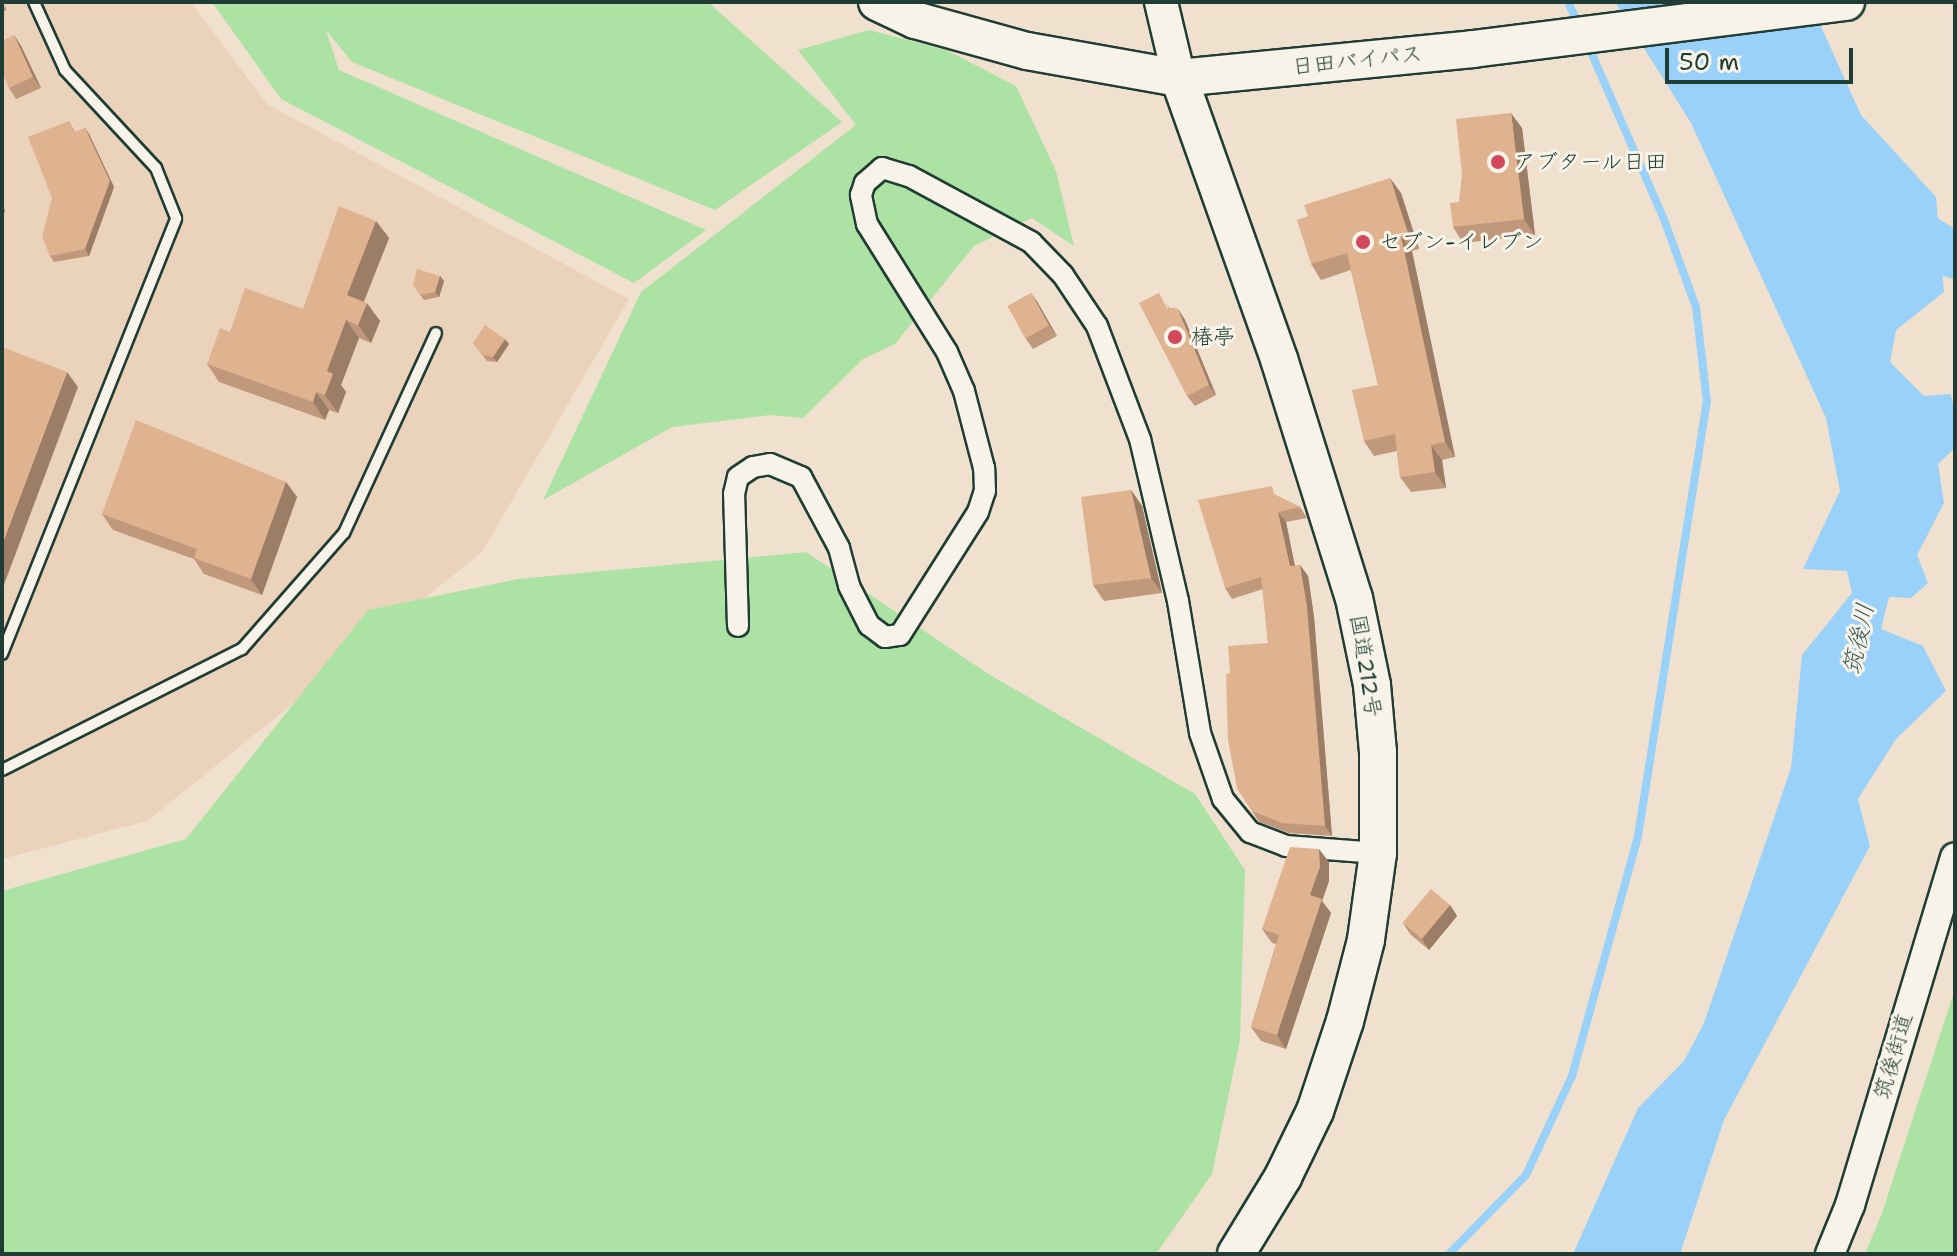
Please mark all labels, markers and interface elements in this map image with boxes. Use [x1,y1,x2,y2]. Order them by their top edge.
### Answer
scale bar [1669,32,1857,82]
street label: 日田バイパス [1290,40,1424,80]
text: 50 m [1679,46,1739,78]
place label: アブタール日田 [1514,149,1668,175]
marker: アブタール日田 [1489,153,1507,171]
place label: セブン-イレブン [1379,229,1544,255]
marker: セブン-イレブン [1354,233,1372,251]
place label: 椿亭 [1191,324,1235,350]
marker: 椿亭 [1166,328,1184,346]
water label: 筑後川 [1837,601,1881,677]
street label: 国道212号 [1345,613,1387,719]
street label: 筑後街道 [1868,1010,1918,1102]

